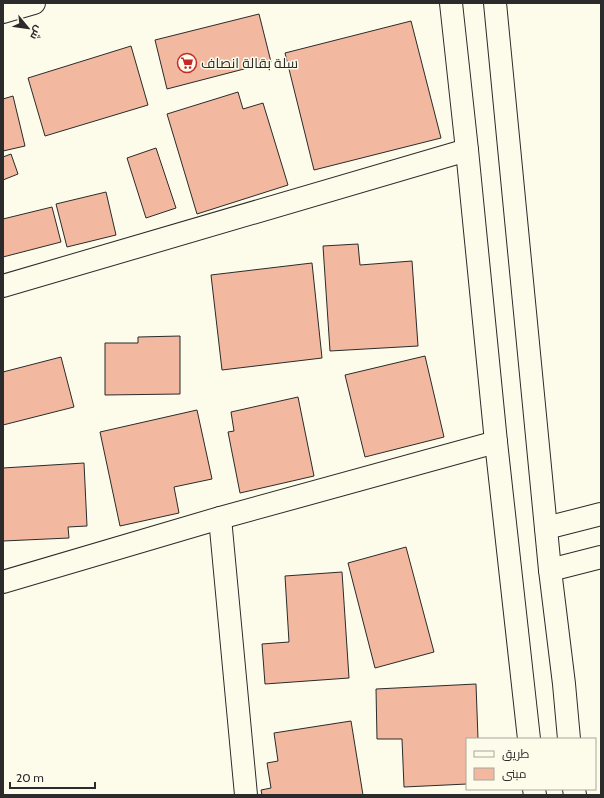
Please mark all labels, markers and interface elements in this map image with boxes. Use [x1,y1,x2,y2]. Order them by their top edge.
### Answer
north arrow [8,8,48,48]
text: ش [27,23,46,42]
supermarket icon: سلة بقالة انصاف [176,52,198,74]
place label: سلة بقالة انصاف [201,54,298,72]
legend [466,738,596,790]
text: طريق [502,746,530,761]
scale bar [10,764,95,790]
text: مبنى [502,766,527,781]
text: 20 m [16,770,44,785]

